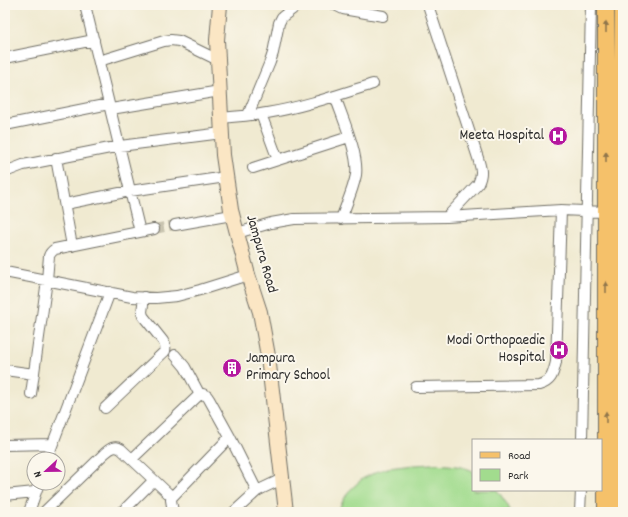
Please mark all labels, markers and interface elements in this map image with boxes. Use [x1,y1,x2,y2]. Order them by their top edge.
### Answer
one-way arrow [603,20,609,33]
place label: Meeta Hospital [460,125,544,147]
hospital icon: Meeta Hospital [547,125,569,147]
one-way arrow [603,150,609,163]
street label: Jampura Road [239,212,283,296]
one-way arrow [603,280,609,293]
place label: Modi Orthopaedic Hospital [447,330,545,369]
hospital icon: Modi Orthopaedic Hospital [548,339,570,361]
place label: Jampura Primary School [246,348,330,387]
building icon: Jampura Primary School [221,357,243,379]
one-way arrow [603,410,609,423]
legend [472,439,602,491]
text: Road [508,448,530,465]
north arrow [26,451,66,491]
text: N [30,468,47,480]
text: Park [508,468,529,485]

